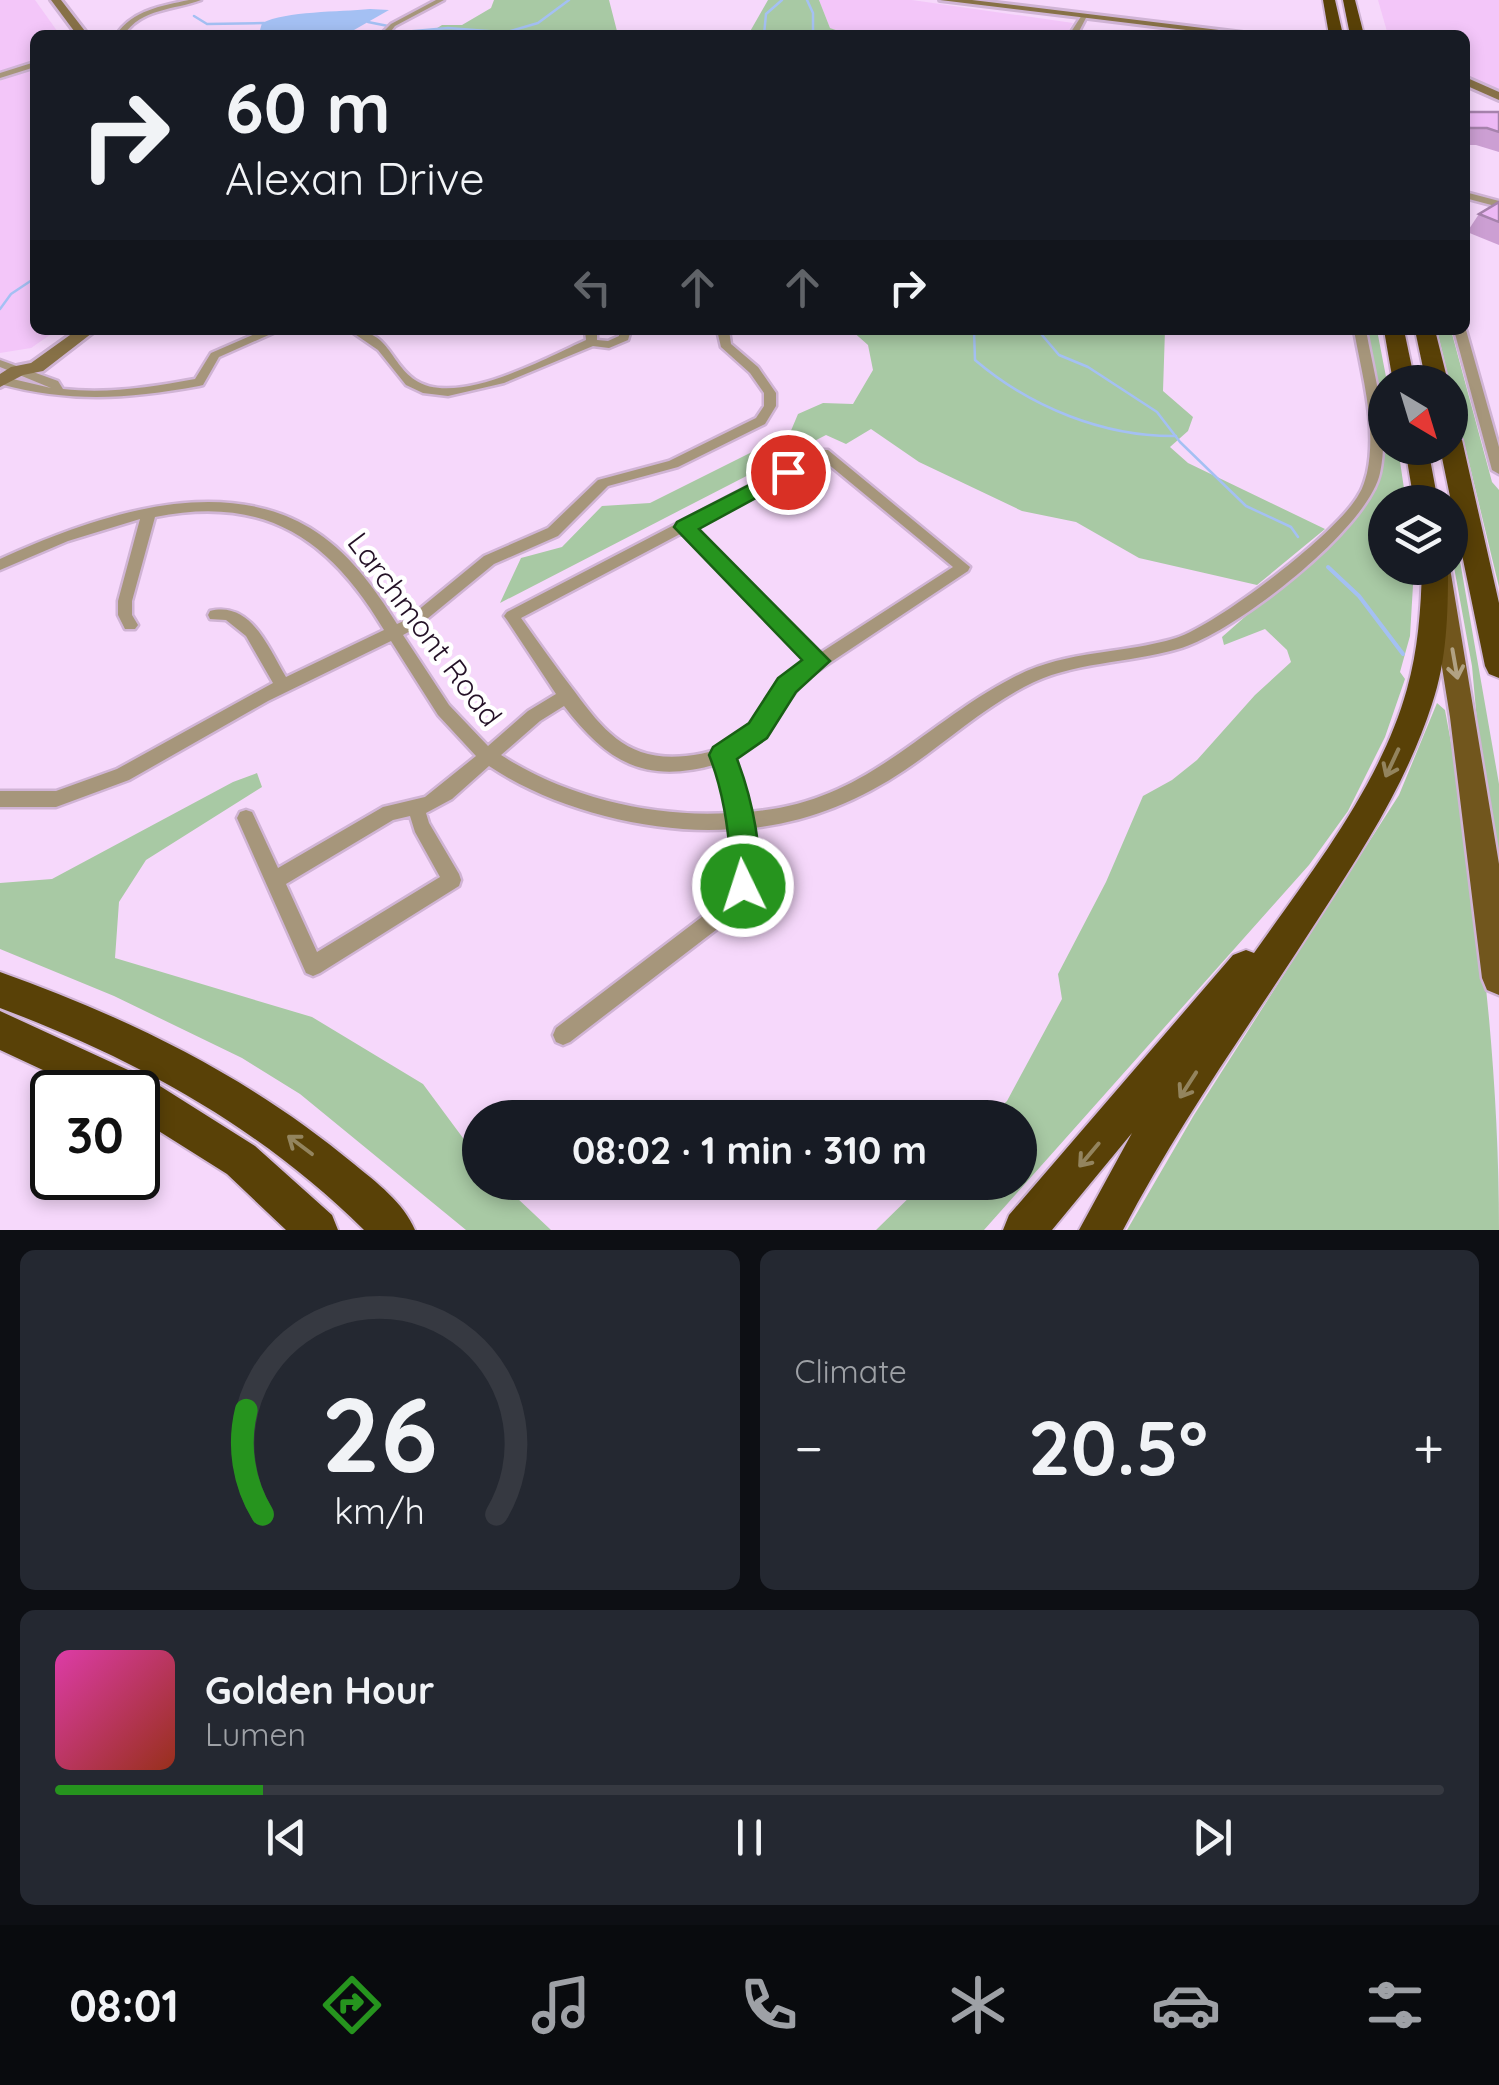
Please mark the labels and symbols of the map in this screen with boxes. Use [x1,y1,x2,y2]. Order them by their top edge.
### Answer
north arrow [1368,365,1468,465]
pin [746,430,831,515]
street label: Larchmont Road [340,524,510,734]
one-way arrow [1446,647,1465,679]
one-way arrow [1382,747,1401,777]
position arrow [691,834,795,938]
speed limit sign: 30 [30,1070,160,1200]
one-way arrow [1177,1070,1198,1099]
one-way arrow [287,1134,314,1155]
one-way arrow [1078,1142,1100,1168]

